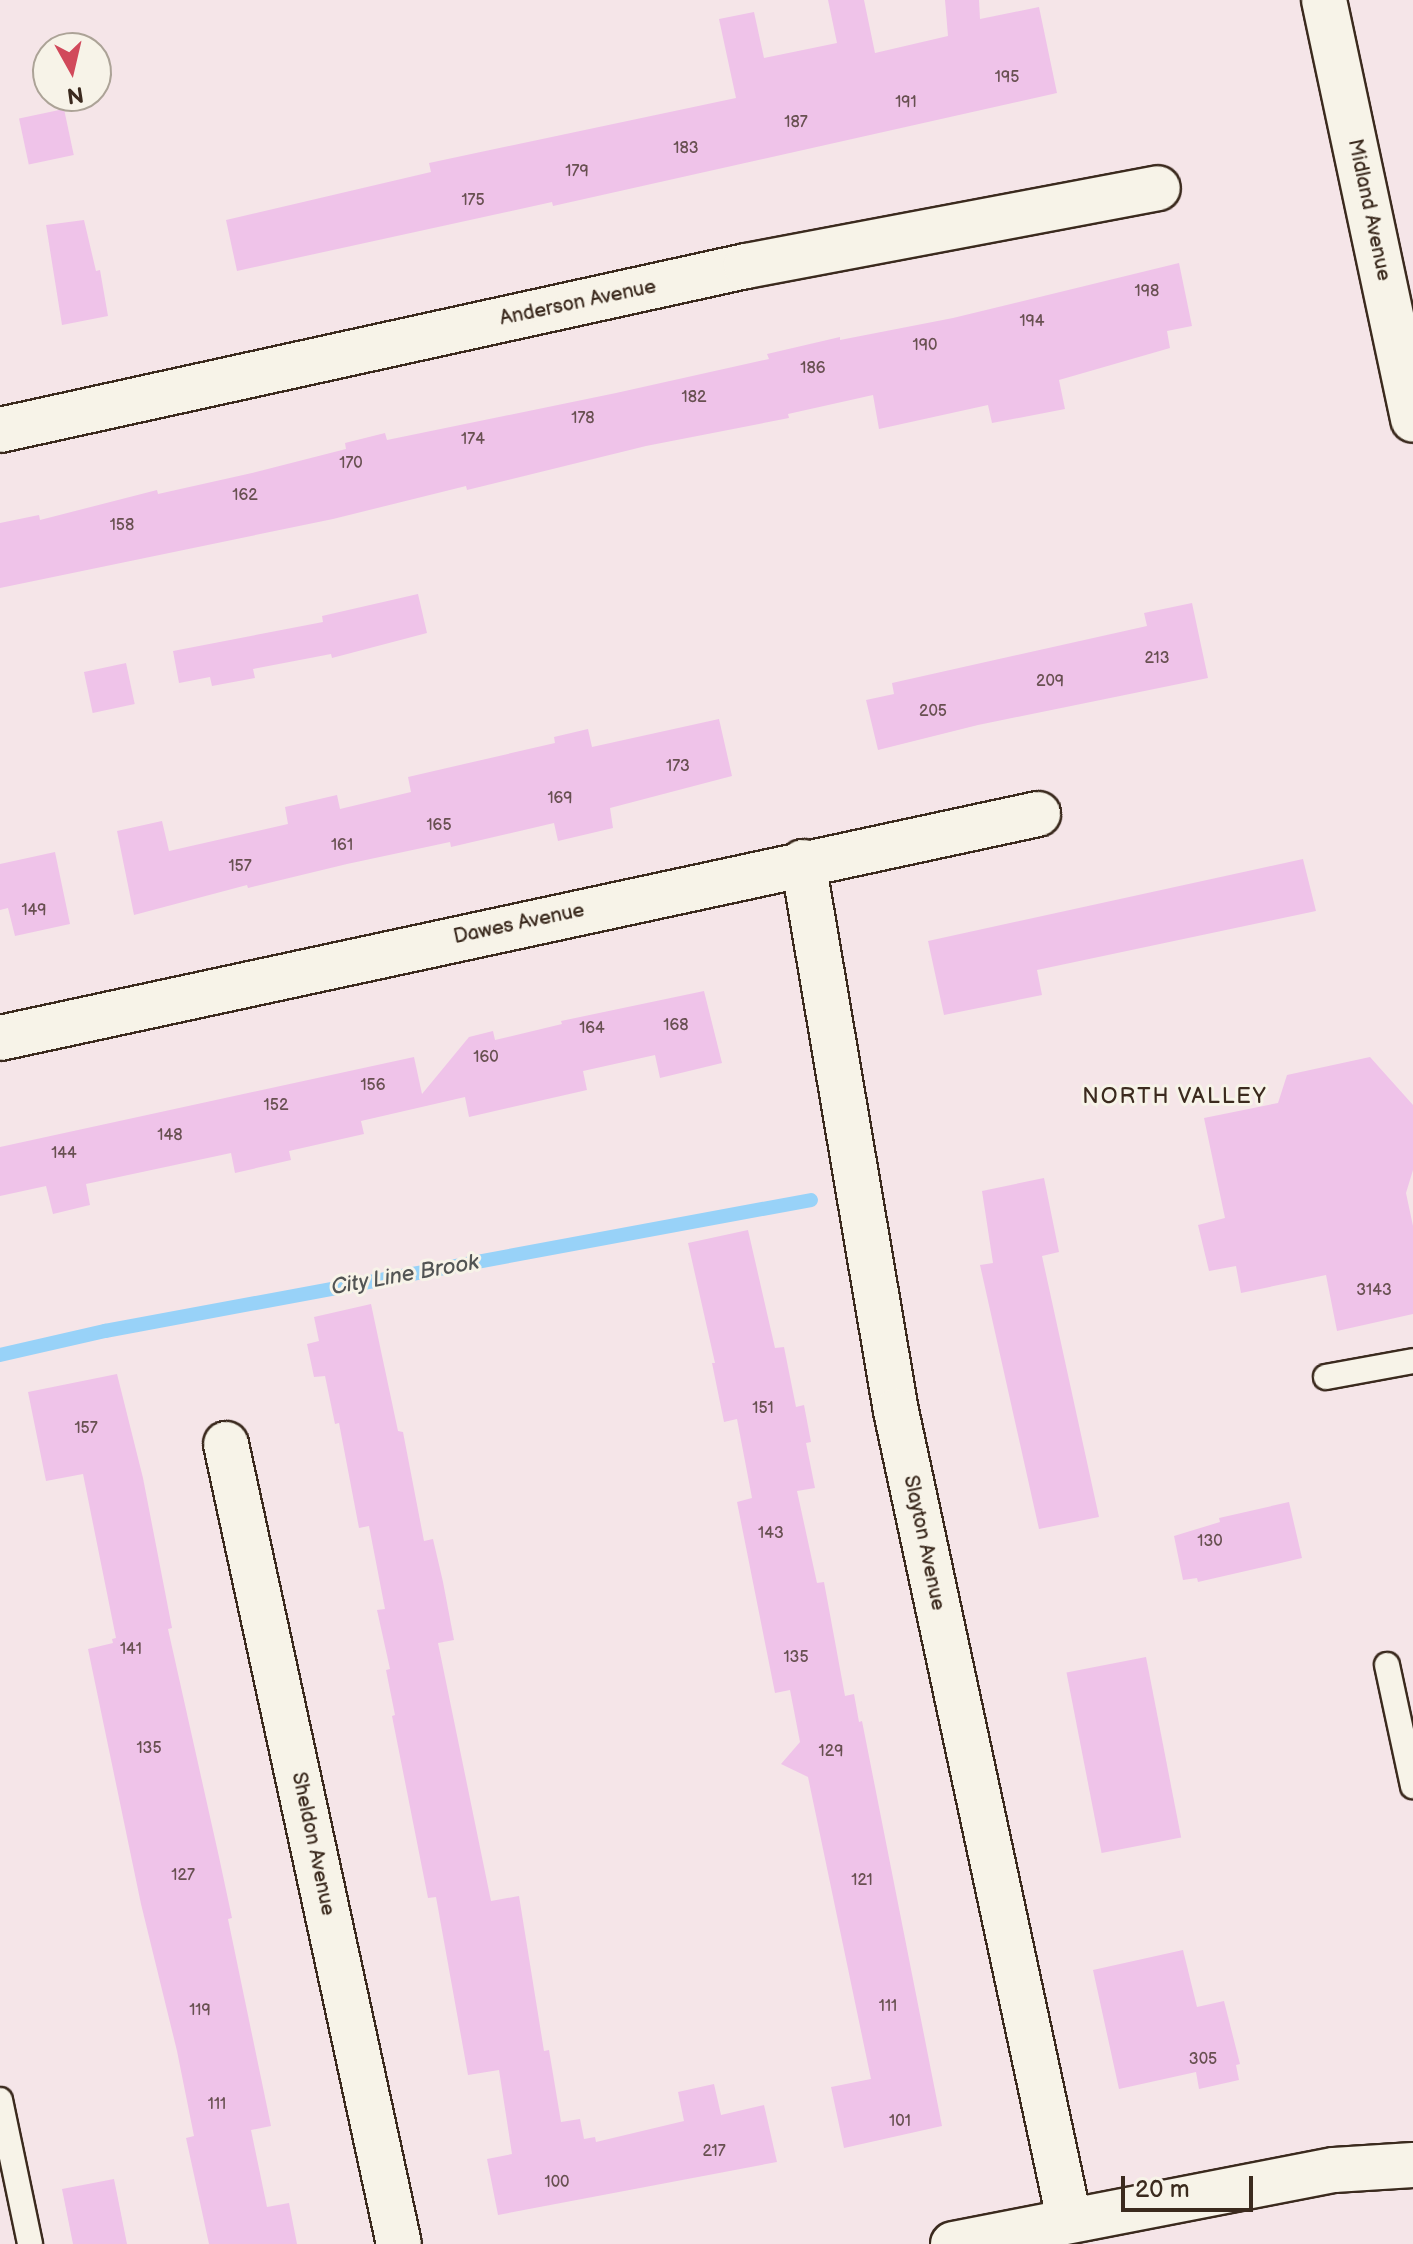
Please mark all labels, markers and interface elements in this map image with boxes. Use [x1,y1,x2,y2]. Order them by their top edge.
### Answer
north arrow [32,32,112,112]
house number: 195 [995,68,1019,88]
text: N [65,80,85,109]
house number: 191 [895,93,917,113]
house number: 187 [784,113,808,133]
street label: Midland Avenue [1342,137,1396,283]
house number: 183 [673,139,699,159]
house number: 179 [565,162,589,182]
house number: 175 [461,191,485,211]
street label: Anderson Avenue [498,275,658,331]
house number: 198 [1135,282,1159,302]
house number: 194 [1019,312,1045,332]
house number: 190 [913,336,937,356]
house number: 186 [800,359,826,379]
house number: 182 [682,388,706,408]
house number: 178 [571,409,595,429]
house number: 174 [461,430,485,450]
house number: 170 [339,454,363,474]
house number: 162 [232,486,258,506]
house number: 158 [110,516,134,536]
house number: 213 [1144,649,1170,669]
house number: 209 [1036,672,1064,692]
house number: 205 [919,702,947,722]
house number: 173 [666,757,690,777]
house number: 169 [547,789,573,809]
house number: 165 [426,816,452,836]
house number: 161 [331,836,353,856]
house number: 157 [228,857,252,877]
street label: Dawes Avenue [451,898,587,950]
house number: 149 [21,901,47,921]
house number: 168 [663,1016,689,1036]
house number: 164 [579,1019,605,1039]
house number: 160 [473,1048,499,1068]
house number: 156 [360,1076,386,1096]
district label: NORTH VALLEY [1082,1084,1268,1110]
house number: 152 [264,1096,288,1116]
house number: 148 [157,1126,183,1146]
house number: 144 [51,1144,77,1164]
water label: City Line Brook [328,1249,482,1301]
house number: 3143 [1356,1281,1392,1301]
house number: 151 [752,1399,774,1419]
house number: 157 [74,1419,98,1439]
street label: Slayton Avenue [898,1473,950,1613]
house number: 143 [758,1524,784,1544]
house number: 130 [1197,1532,1223,1552]
house number: 141 [120,1640,142,1660]
house number: 135 [783,1648,809,1668]
house number: 135 [136,1739,162,1759]
house number: 129 [819,1742,843,1762]
street label: Sheldon Avenue [286,1770,340,1918]
house number: 127 [171,1866,195,1886]
house number: 121 [851,1871,873,1891]
house number: 111 [879,1997,897,2017]
house number: 119 [189,2001,211,2021]
house number: 305 [1189,2050,1217,2070]
house number: 111 [208,2095,226,2115]
house number: 101 [889,2112,911,2132]
house number: 217 [702,2142,726,2162]
scale bar [1125,2160,1257,2210]
house number: 100 [544,2173,570,2193]
text: 20 m [1135,2175,1190,2204]

